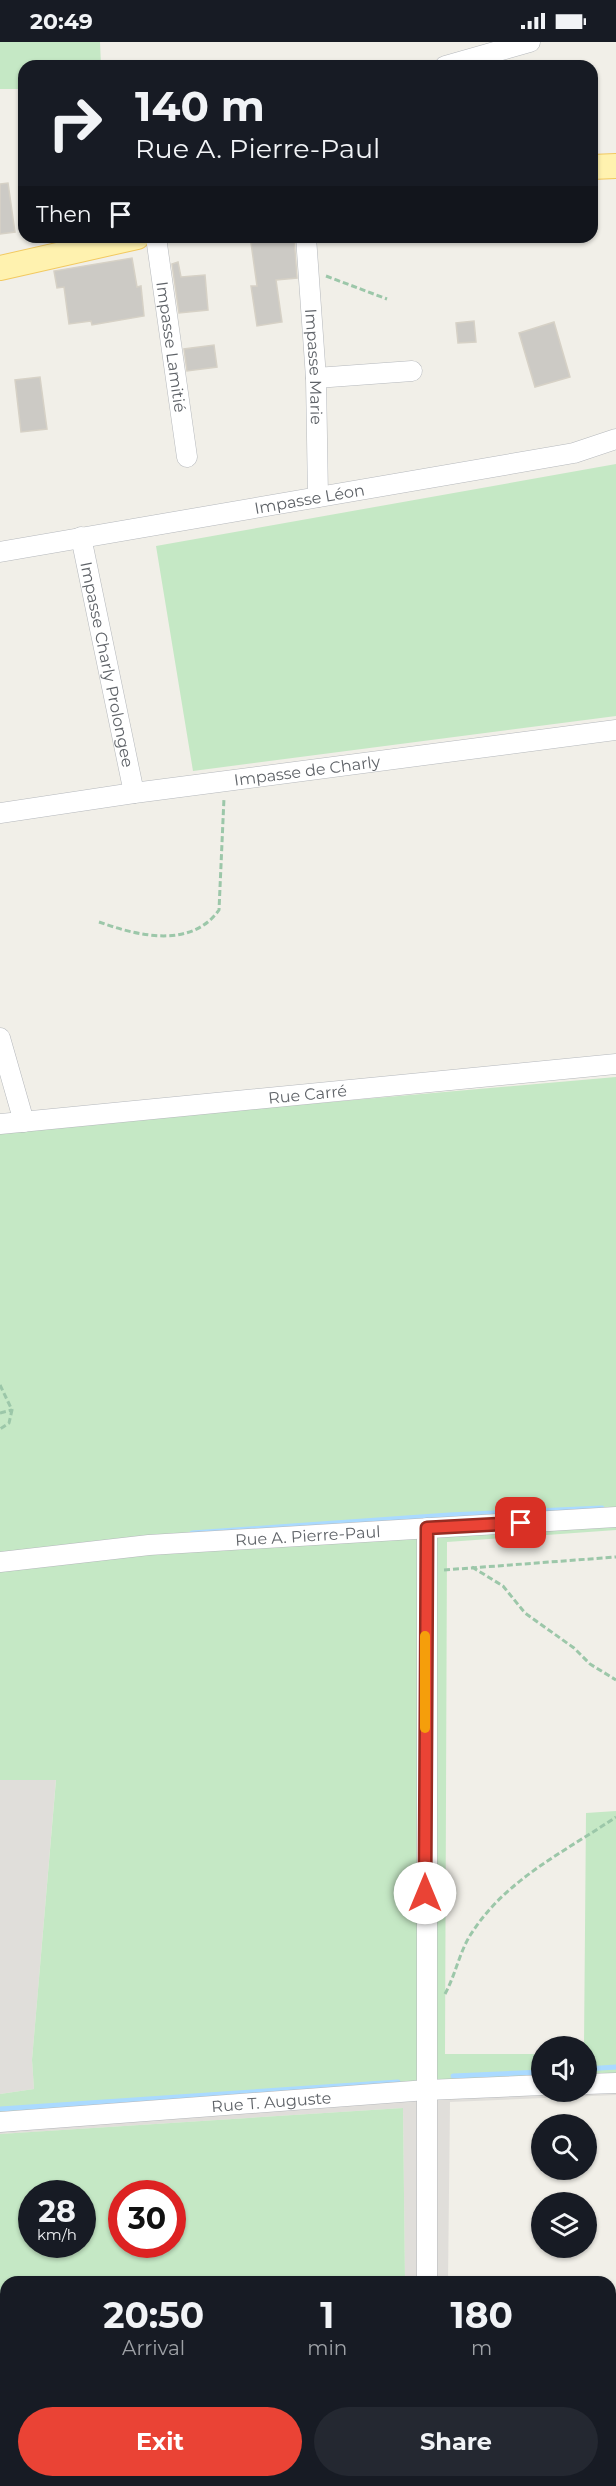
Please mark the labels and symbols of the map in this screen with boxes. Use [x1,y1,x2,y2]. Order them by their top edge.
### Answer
street label: Impasse Lamitié [153,280,190,414]
street label: Impasse Marie [302,308,326,425]
street label: Impasse Léon [253,480,366,517]
street label: Impasse Charly Prolongee [77,560,138,769]
street label: Impasse de Charly [233,751,382,789]
street label: Rue Carré [267,1081,348,1107]
pin [495,1497,546,1548]
street label: Rue A. Pierre-Paul [235,1522,381,1549]
position arrow [393,1861,457,1925]
street label: Rue T. Auguste [211,2088,332,2116]
speed limit sign: 30 [108,2180,186,2258]

